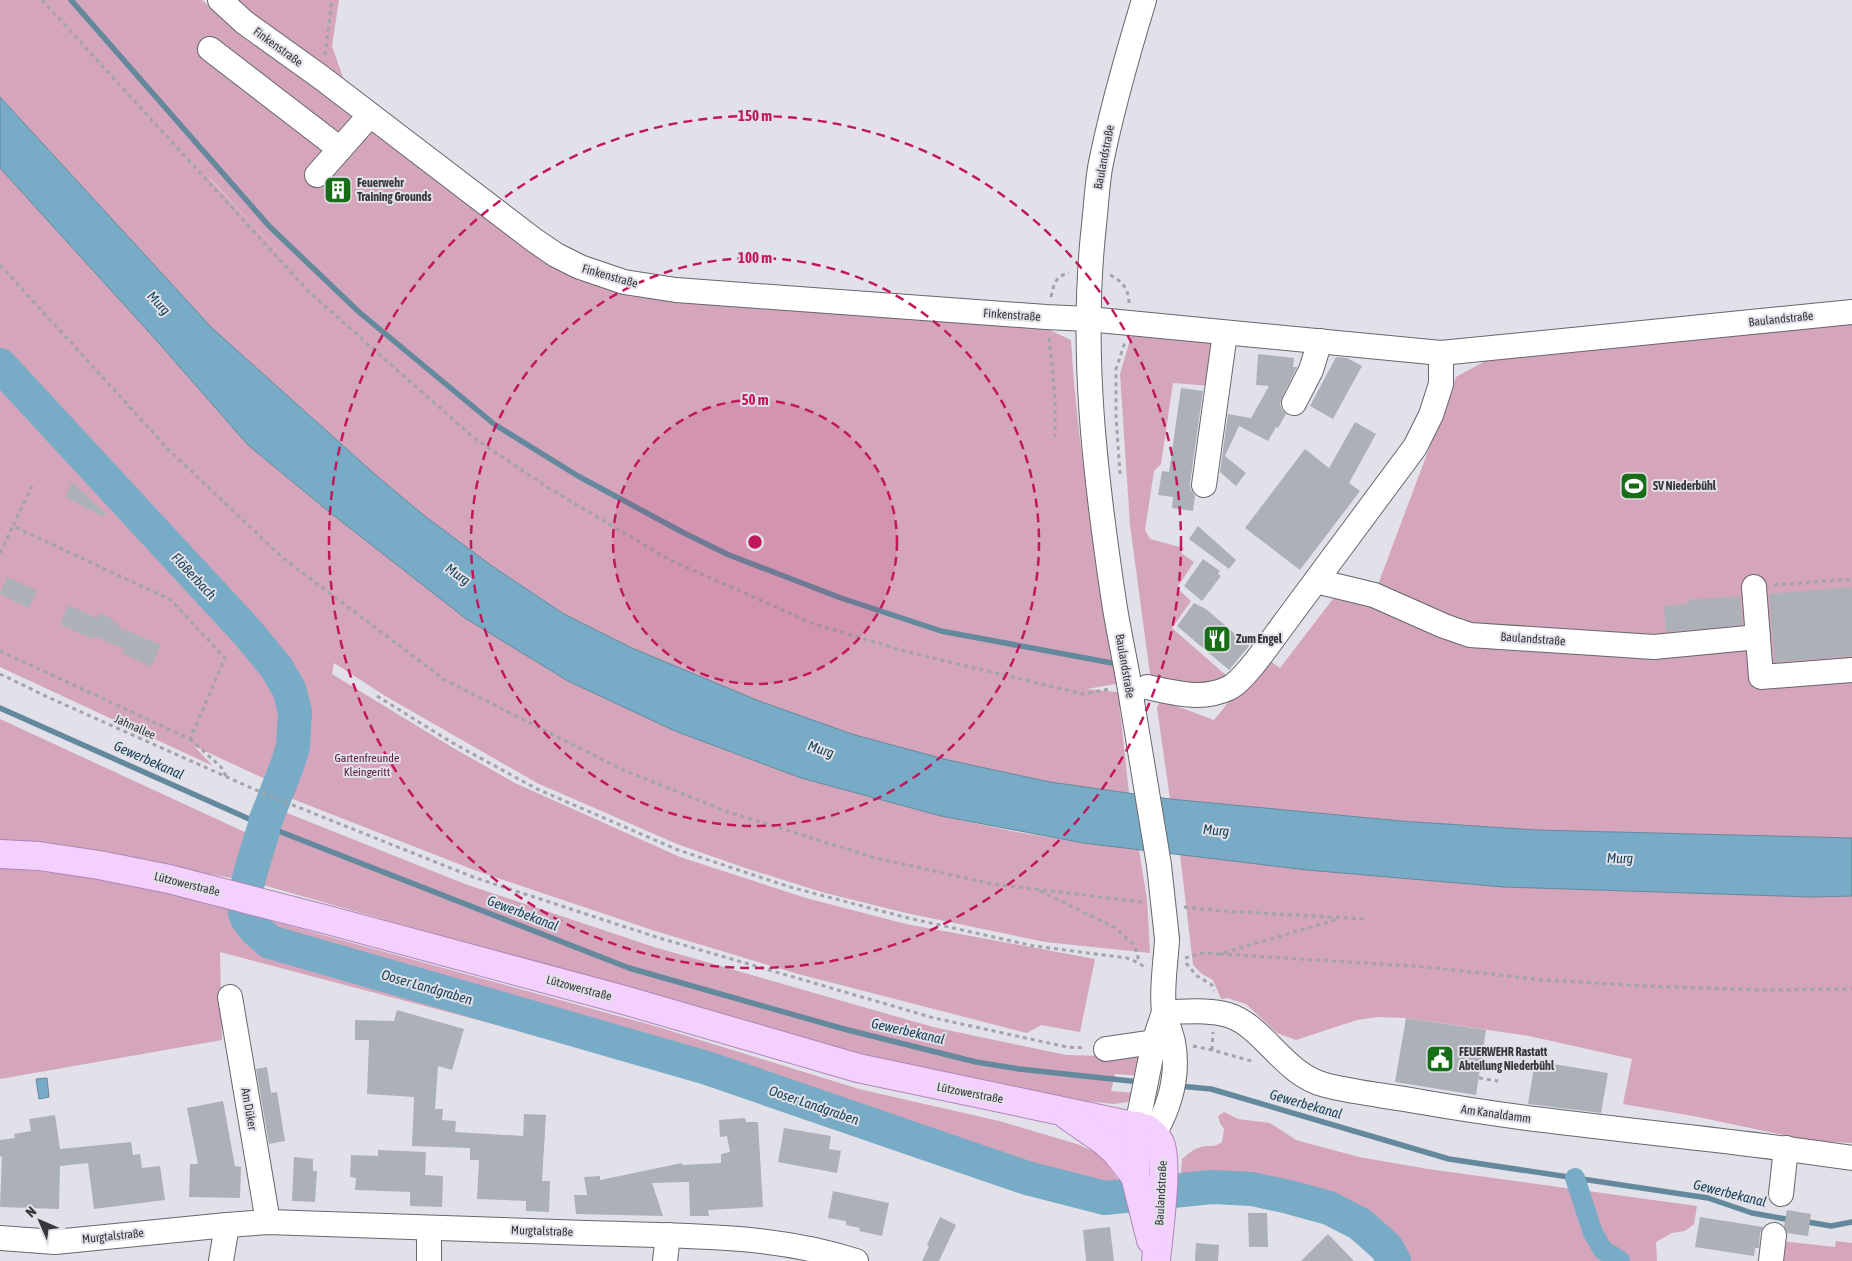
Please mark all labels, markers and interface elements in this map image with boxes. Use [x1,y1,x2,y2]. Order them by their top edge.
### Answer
street label: Finkenstraße [251,24,305,70]
text: 150 m [738,107,772,124]
street label: Baulandstraße [1091,124,1117,190]
building icon: Feuerwehr Training Grounds [323,175,353,205]
place label: Feuerwehr Training Grounds [357,176,432,204]
text: 100 m [738,249,772,266]
street label: Finkenstraße [580,261,640,291]
water label: Murg [144,288,174,318]
street label: Finkenstraße [983,306,1041,324]
street label: Baulandstraße [1748,309,1814,329]
text: 50 m [742,391,769,408]
sports icon: SV Niederbühl [1619,471,1649,501]
place label: SV Niederbühl [1653,479,1717,493]
centre of rings [746,533,764,551]
water label: Flößerbach [168,549,220,603]
water label: Murg [443,560,473,588]
restaurant icon: Zum Engel [1202,624,1232,654]
street label: Baulandstraße [1500,630,1566,648]
place label: Zum Engel [1236,632,1283,646]
street label: Baulandstraße [1112,633,1138,699]
street label: Jahnallee [112,712,158,742]
water label: Gewerbekanal [112,737,187,783]
water label: Murg [806,737,836,761]
park label: Gartenfreunde Kleingeritt [334,751,400,779]
water label: Murg [1202,821,1230,839]
water label: Murg [1607,850,1633,866]
street label: Lützowerstraße [153,869,221,899]
water label: Gewerbekanal [485,892,561,934]
water label: Ooser Landgraben [380,966,475,1008]
street label: Lützowerstraße [545,973,613,1003]
water label: Gewerbekanal [870,1015,946,1047]
public building icon: FEUERWEHR Rastatt Abteilung Niederbühl [1425,1044,1455,1074]
place label: FEUERWEHR Rastatt Abteilung Niederbühl [1458,1045,1555,1073]
street label: Lützowerstraße [936,1080,1004,1106]
water label: Ooser Landgraben [767,1082,861,1128]
water label: Gewerbekanal [1268,1086,1344,1122]
street label: Am Düker [238,1087,260,1132]
street label: Am Kanaldamm [1460,1102,1532,1126]
street label: Baulandstraße [1152,1160,1170,1226]
water label: Gewerbekanal [1692,1176,1768,1210]
north arrow [15,1196,65,1246]
text: N [22,1203,39,1220]
street label: Murgtalstraße [511,1223,573,1239]
street label: Murgtalstraße [81,1226,145,1246]

